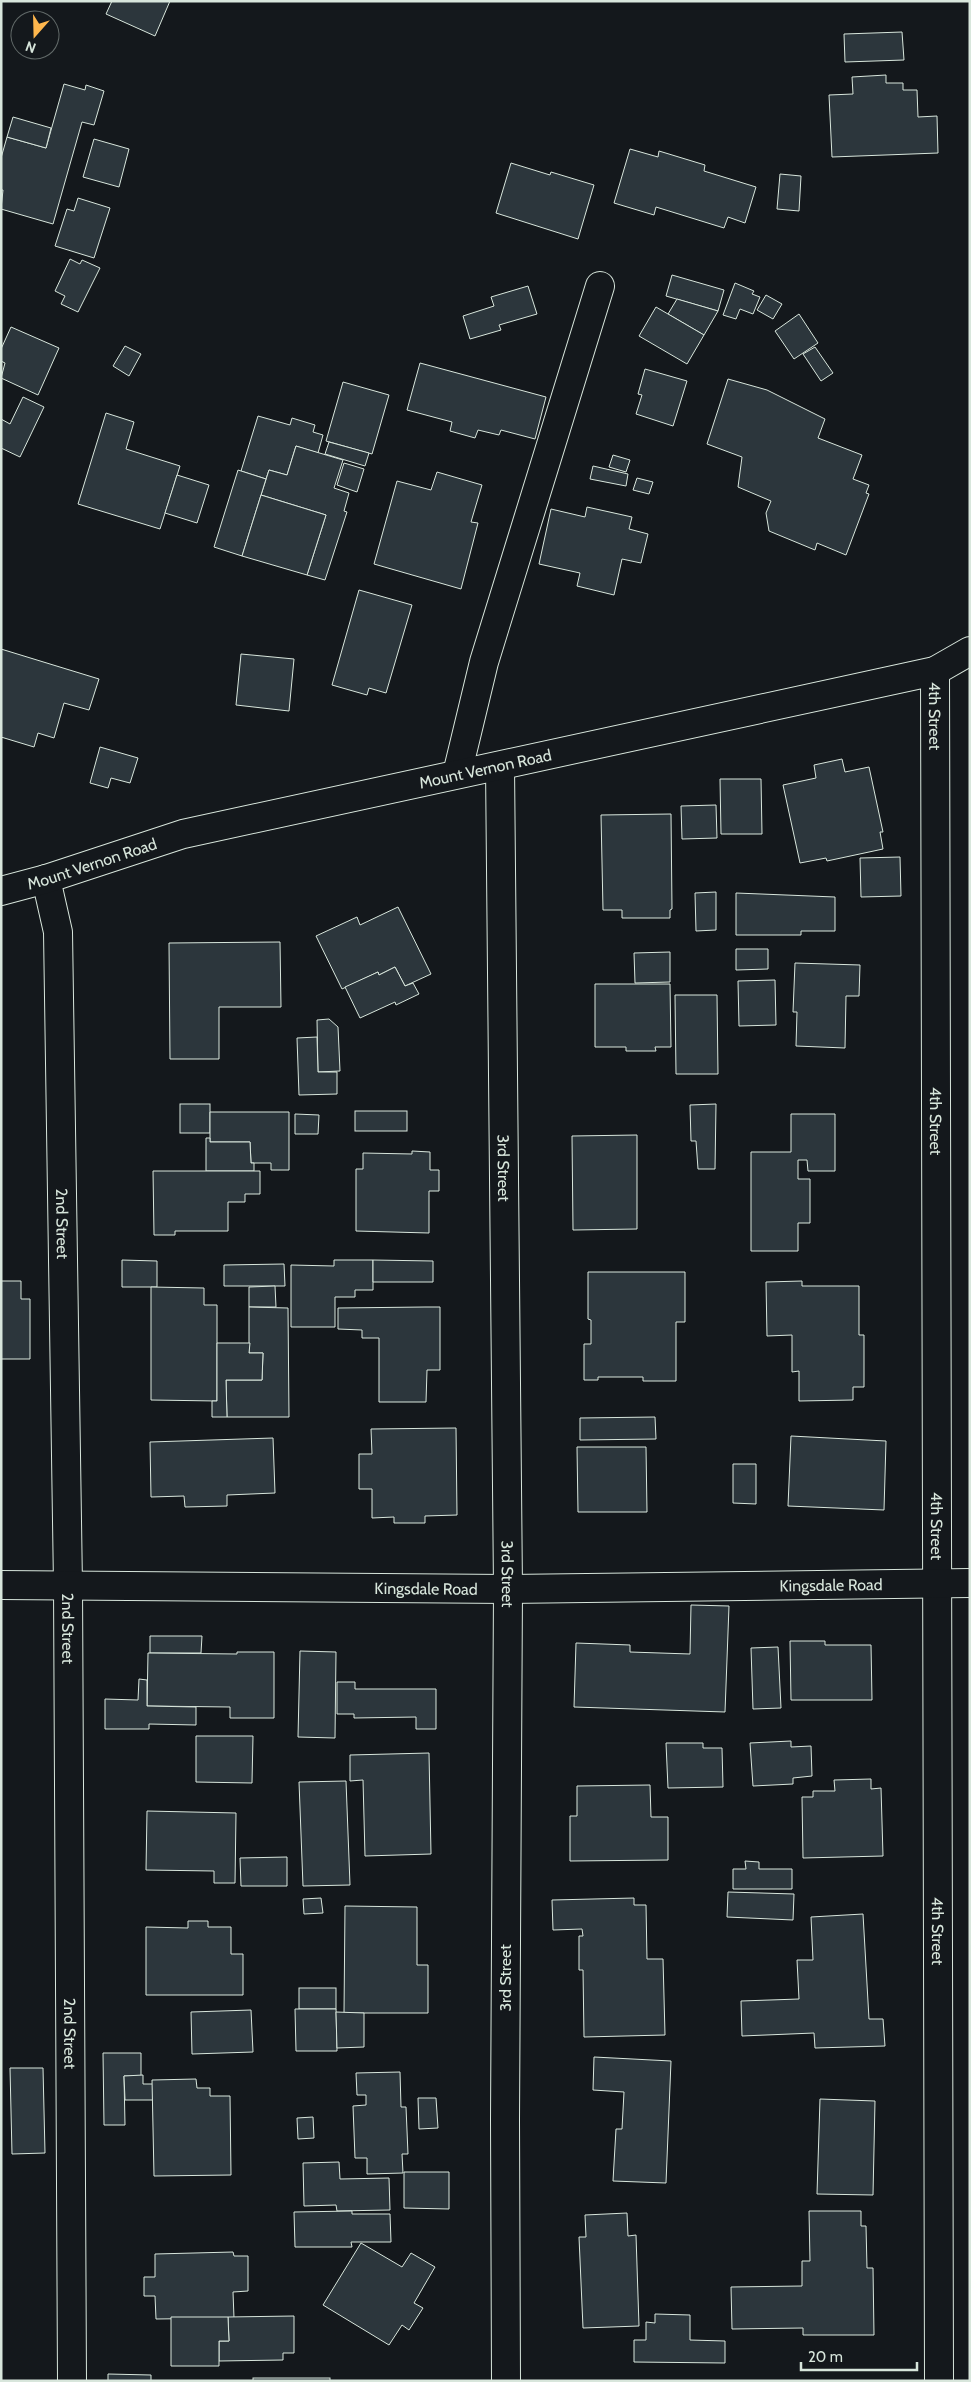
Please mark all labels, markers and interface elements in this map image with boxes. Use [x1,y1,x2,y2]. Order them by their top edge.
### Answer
north arrow [10,10,60,60]
text: N [23,37,38,57]
street label: 4th Street [925,682,944,751]
street label: Mount Vernon Road [417,745,553,793]
street label: Mount Vernon Road [25,834,159,894]
street label: 4th Street [926,1087,945,1156]
street label: 3rd Street [494,1134,513,1202]
street label: 2nd Street [52,1188,72,1260]
street label: 4th Street [927,1492,946,1561]
street label: 3rd Street [498,1540,517,1608]
street label: Kingsdale Road [779,1575,883,1595]
street label: Kingsdale Road [374,1579,478,1599]
street label: 2nd Street [58,1593,77,1665]
street label: 4th Street [928,1897,947,1966]
street label: 3rd Street [496,1944,515,2012]
street label: 2nd Street [60,1998,79,2070]
scale bar [801,2340,917,2372]
text: 20 m [808,2348,843,2366]

